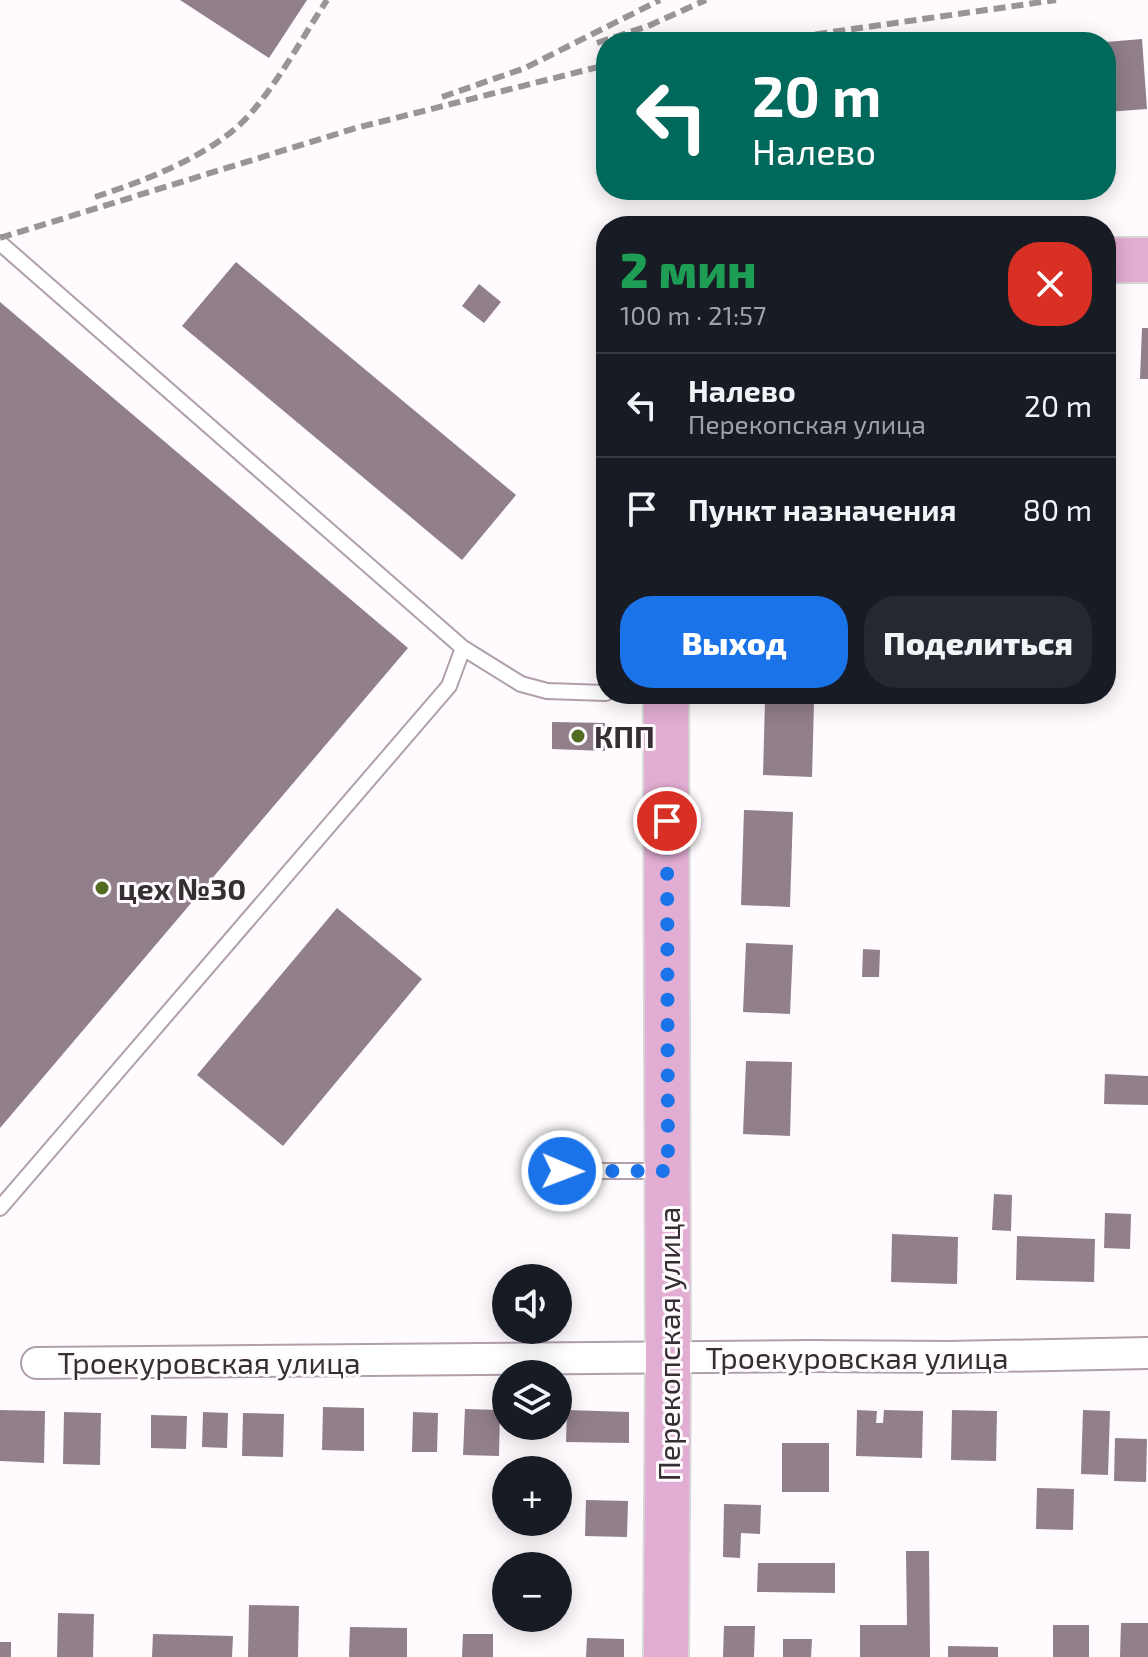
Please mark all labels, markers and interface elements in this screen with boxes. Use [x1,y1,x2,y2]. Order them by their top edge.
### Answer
text: 20 m [752,61,881,128]
icon: left [620,64,724,168]
text: Налево [752,129,876,172]
text: 2 мин [620,240,757,298]
button: close [1008,242,1092,326]
text: 100 m · 21:57 [620,299,766,330]
text: Налево [688,372,796,408]
icon: left [620,383,664,427]
text: 20 m [1024,387,1092,423]
text: Перекопская улица [688,408,926,439]
icon: arrive [620,487,664,531]
text: Пункт назначения [688,491,956,527]
text: 80 m [1023,491,1092,527]
button: Выход [620,596,848,688]
button: Поделиться [864,596,1092,688]
place label: КПП [594,718,655,754]
marker: КПП [569,727,587,745]
pin [633,787,701,855]
icon: arrive [645,799,689,843]
place label: цех №30 [118,870,246,906]
marker: цех №30 [93,879,111,897]
position arrow [520,1129,604,1213]
street label: Перекопская улица [650,1207,687,1481]
map controls [492,1264,572,1632]
button: sound [492,1264,572,1344]
street label: Троекуровская улица [705,1339,1009,1376]
street label: Троекуровская улица [57,1344,361,1381]
button: layers [492,1360,572,1440]
button: + [492,1456,572,1536]
button: − [492,1552,572,1632]

